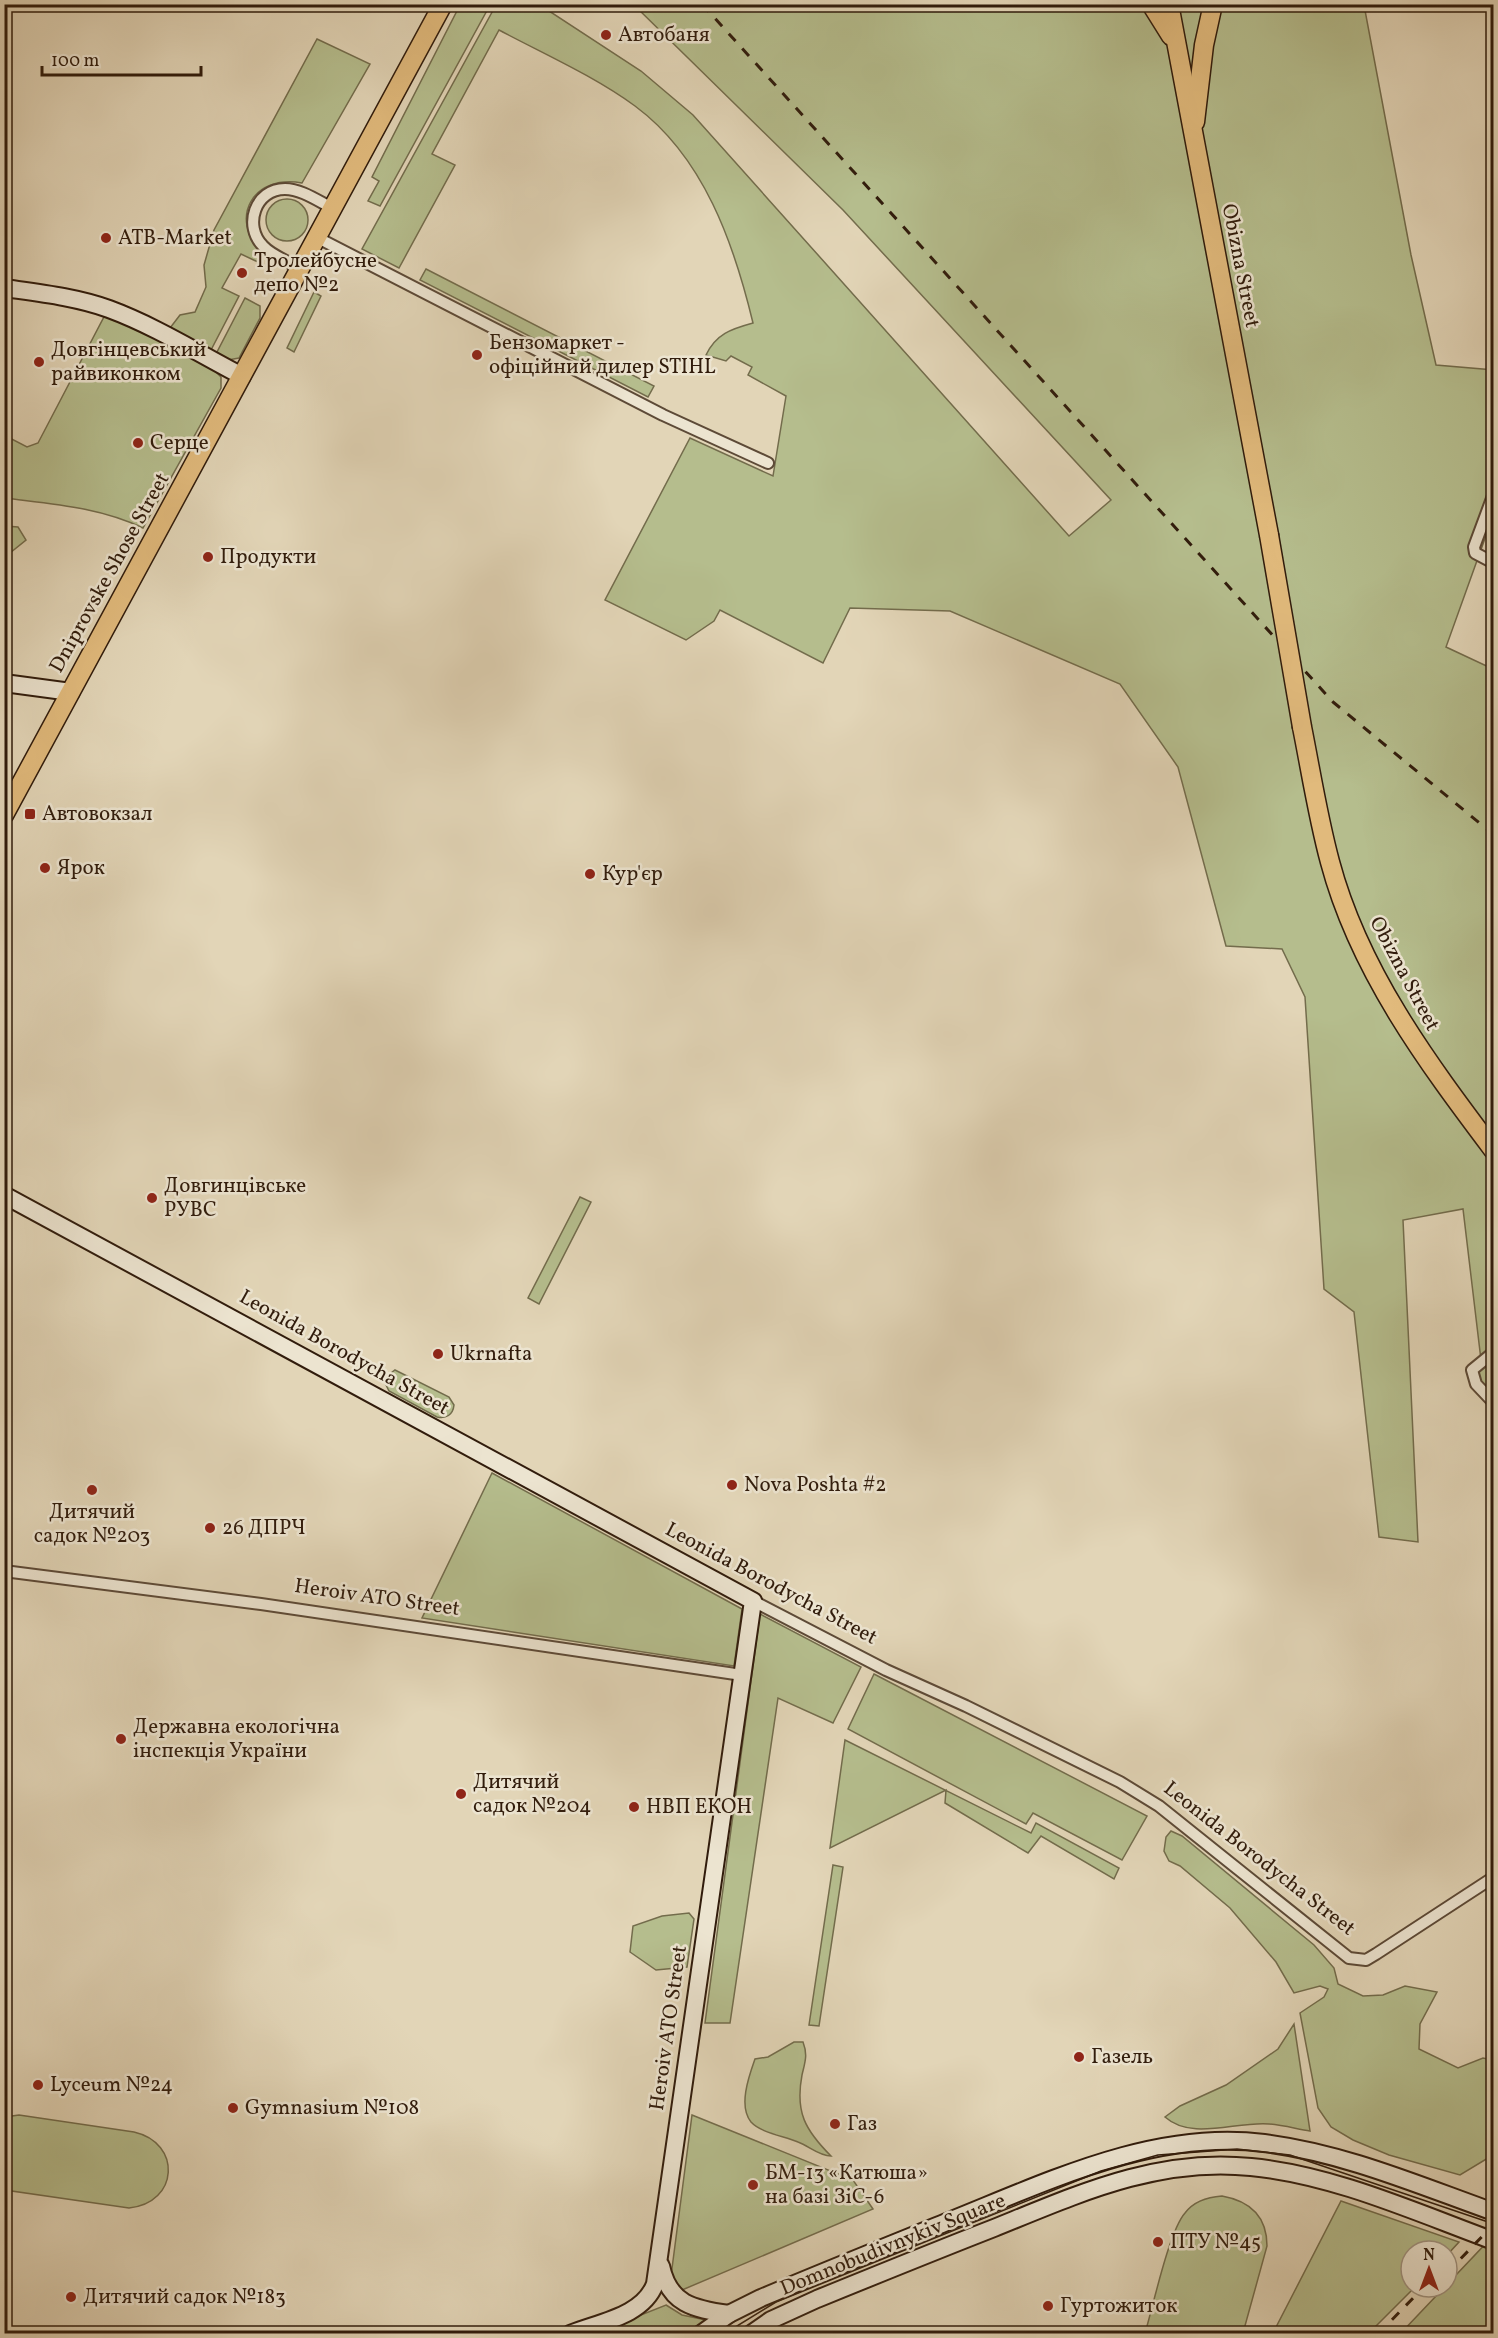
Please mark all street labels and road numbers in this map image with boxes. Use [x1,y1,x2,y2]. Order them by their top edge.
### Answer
street label: Obizna Street [1214,201,1266,331]
street label: Dniprovske Shose Street [43,468,177,678]
street label: Obizna Street [1362,912,1446,1036]
street label: Leonida Borodycha Street [234,1283,454,1423]
street label: Leonida Borodycha Street [660,1516,882,1652]
street label: Heroiv ATO Street [292,1572,462,1624]
street label: Leonida Borodycha Street [1157,1775,1361,1943]
street label: Heroiv ATO Street [643,1943,695,2113]
street label: Domnobudivnykiv Square [776,2186,1010,2304]

